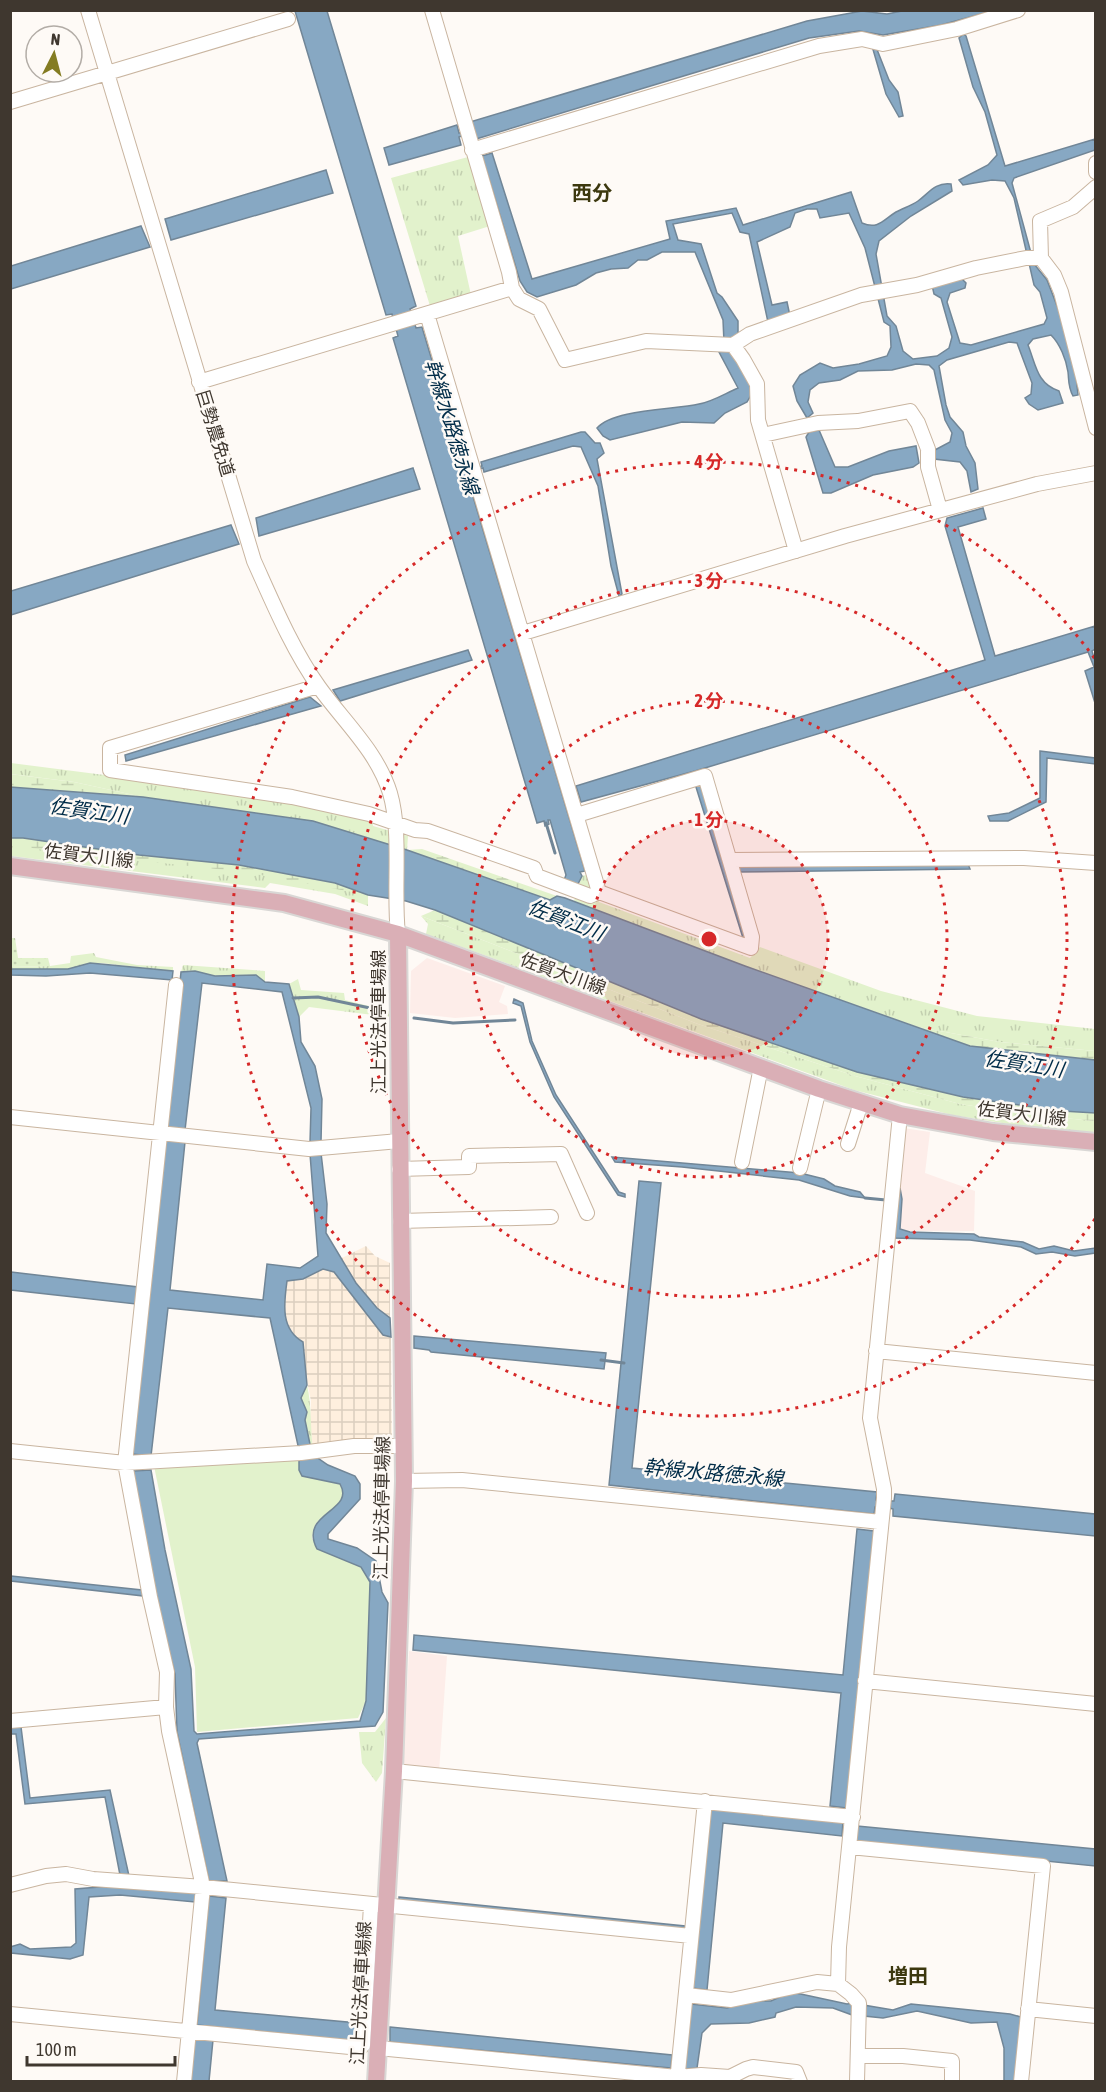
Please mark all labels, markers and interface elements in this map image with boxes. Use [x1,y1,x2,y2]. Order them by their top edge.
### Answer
north arrow [24,24,84,84]
text: N [50,30,61,49]
district label: 西分 [572,181,612,204]
water label: 幹線水路徳永線 [421,357,485,500]
street label: 巨勢農免道 [192,387,239,479]
text: 4 分 [694,451,723,472]
text: 3 分 [695,570,723,591]
text: 2 分 [695,690,723,711]
water label: 佐賀江川 [48,794,132,828]
text: 1 分 [695,809,723,830]
street label: 佐賀大川線 [43,840,135,871]
water label: 佐賀江川 [525,894,610,945]
centre of rings [699,929,719,949]
street label: 佐賀大川線 [517,948,609,999]
street label: 江上光法停車場線 [368,950,389,1094]
water label: 佐賀江川 [983,1046,1067,1081]
street label: 佐賀大川線 [976,1098,1068,1129]
street label: 江上光法停車場線 [370,1436,393,1580]
water label: 幹線水路徳永線 [642,1455,787,1490]
street label: 江上光法停車場線 [346,1921,375,2065]
district label: 増田 [888,1964,928,1987]
scale bar [27,2029,176,2067]
text: 100 m [36,2039,77,2060]

